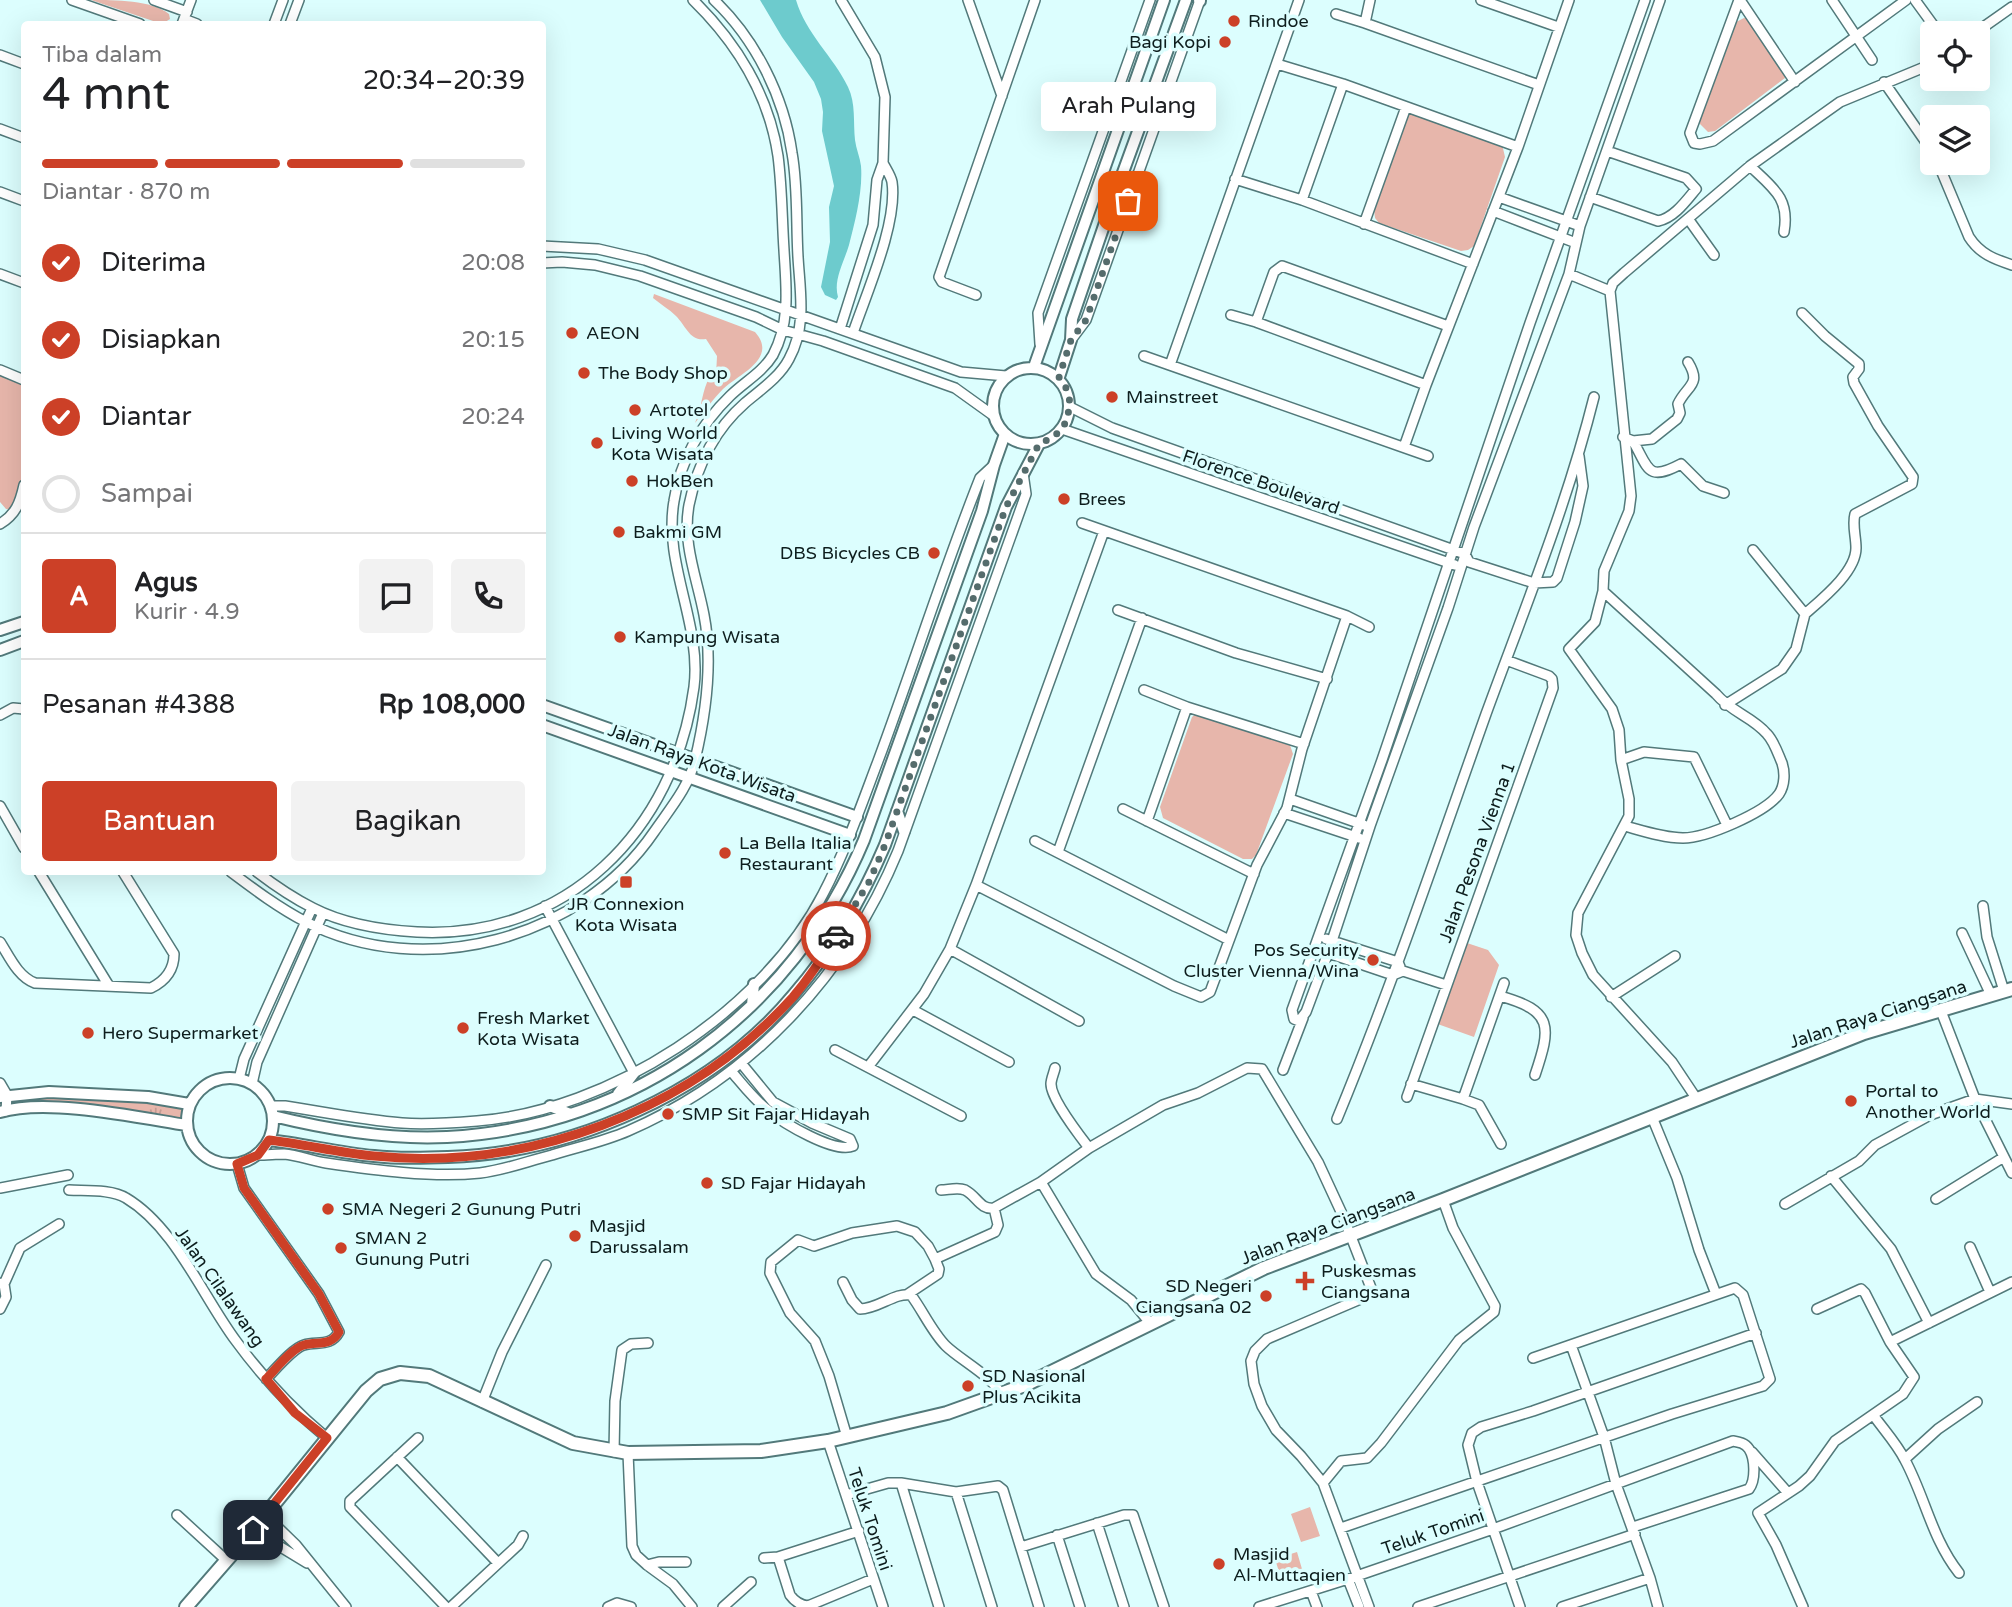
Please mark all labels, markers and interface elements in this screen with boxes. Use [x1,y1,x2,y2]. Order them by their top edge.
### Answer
place label: Rindoe [1248,10,1309,32]
marker: Rindoe [1226,13,1242,29]
map controls [1920,21,1990,175]
button: locate [1920,21,1990,91]
place label: Bagi Kopi [1129,31,1211,53]
marker: Bagi Kopi [1217,34,1233,50]
text: Tiba dalam [42,41,162,69]
text: 20:34–20:39 [363,65,525,96]
text: 4 mnt [42,67,170,122]
callout: Arah Pulang [1040,82,1216,131]
text: Arah Pulang [1061,92,1196,120]
button: layers [1920,105,1990,175]
pin [1098,171,1158,231]
text: Diantar · 870 m [42,178,210,206]
icon: bag [1109,182,1147,220]
icon: check [42,244,80,282]
text: Diterima [101,247,206,278]
text: 20:08 [461,249,525,277]
icon: check [42,321,80,359]
place label: AEON [586,322,640,344]
text: Disiapkan [101,324,221,355]
marker: AEON [564,325,580,341]
text: 20:15 [461,326,525,354]
place label: The Body Shop [598,362,728,384]
marker: The Body Shop [576,365,592,381]
place label: Mainstreet [1126,386,1218,408]
marker: Mainstreet [1104,389,1120,405]
icon: check [42,398,80,436]
place label: Artotel [649,399,708,421]
text: Diantar [101,401,191,432]
marker: Artotel [627,402,643,418]
text: 20:24 [461,403,525,431]
place label: Living World Kota Wisata [611,422,718,465]
marker: Living World Kota Wisata [589,435,605,451]
street label: Florence Boulevard [1180,445,1342,519]
place label: HokBen [646,470,714,492]
marker: HokBen [624,473,640,489]
text: Sampai [101,478,193,509]
place label: Brees [1078,488,1126,510]
marker: Brees [1056,491,1072,507]
place label: Bakmi GM [633,521,722,543]
marker: Bakmi GM [611,524,627,540]
place label: DBS Bicycles CB [780,542,920,564]
marker: DBS Bicycles CB [926,545,942,561]
button: chat [359,559,433,633]
button: phone [451,559,525,633]
text: Agus [134,567,198,598]
text: A [69,581,89,612]
text: Kurir · 4.9 [134,598,240,626]
place label: Kampung Wisata [634,626,780,648]
marker: Kampung Wisata [612,629,628,645]
text: Pesanan #4388 [42,689,235,720]
text: Rp 108,000 [379,689,525,720]
street label: Jalan Raya Kota Wisata [605,719,799,807]
street label: Jalan Pesona Vienna 1 [1434,758,1520,946]
button: Bantuan [42,781,277,861]
button: Bagikan [291,781,525,861]
place label: La Bella Italia Restaurant [739,832,852,875]
marker: La Bella Italia Restaurant [717,845,733,861]
marker: JR Connexion Kota Wisata [618,874,634,890]
place label: JR Connexion Kota Wisata [567,893,685,936]
courier [801,901,871,971]
icon: car [817,917,855,955]
place label: Pos Security Cluster Vienna/Wina [1183,939,1359,982]
marker: Pos Security Cluster Vienna/Wina [1365,952,1381,968]
street label: Jalan Raya Ciangsana [1787,975,1969,1053]
place label: Fresh Market Kota Wisata [477,1007,590,1050]
marker: Fresh Market Kota Wisata [455,1020,471,1036]
place label: Hero Supermarket [102,1022,258,1044]
marker: Hero Supermarket [80,1025,96,1041]
place label: Portal to Another World [1865,1080,1991,1123]
marker: Portal to Another World [1843,1093,1859,1109]
place label: SMP Sit Fajar Hidayah [682,1103,870,1125]
marker: SMP Sit Fajar Hidayah [660,1106,676,1122]
place label: SD Fajar Hidayah [721,1172,866,1194]
marker: SD Fajar Hidayah [699,1175,715,1191]
street label: Jalan Raya Ciangsana [1238,1183,1418,1269]
place label: SMA Negeri 2 Gunung Putri [342,1198,581,1220]
marker: SMA Negeri 2 Gunung Putri [320,1201,336,1217]
place label: Masjid Darussalam [589,1215,689,1258]
street label: Jalan Cilalawang [170,1223,270,1351]
place label: SMAN 2 Gunung Putri [355,1227,470,1270]
marker: Masjid Darussalam [567,1228,583,1244]
marker: SMAN 2 Gunung Putri [333,1240,349,1256]
place label: Puskesmas Ciangsana [1321,1260,1416,1303]
marker: Puskesmas Ciangsana [1295,1271,1315,1291]
place label: SD Negeri Ciangsana 02 [1135,1275,1252,1318]
marker: SD Negeri Ciangsana 02 [1258,1288,1274,1304]
place label: SD Nasional Plus Acikita [982,1365,1085,1408]
marker: SD Nasional Plus Acikita [960,1378,976,1394]
street label: Teluk Tomini [843,1465,897,1573]
pin [223,1500,283,1560]
street label: Teluk Tomini [1379,1504,1487,1560]
icon: home [234,1511,272,1549]
place label: Masjid Al-Muttaqien [1233,1543,1346,1586]
marker: Masjid Al-Muttaqien [1211,1556,1227,1572]

